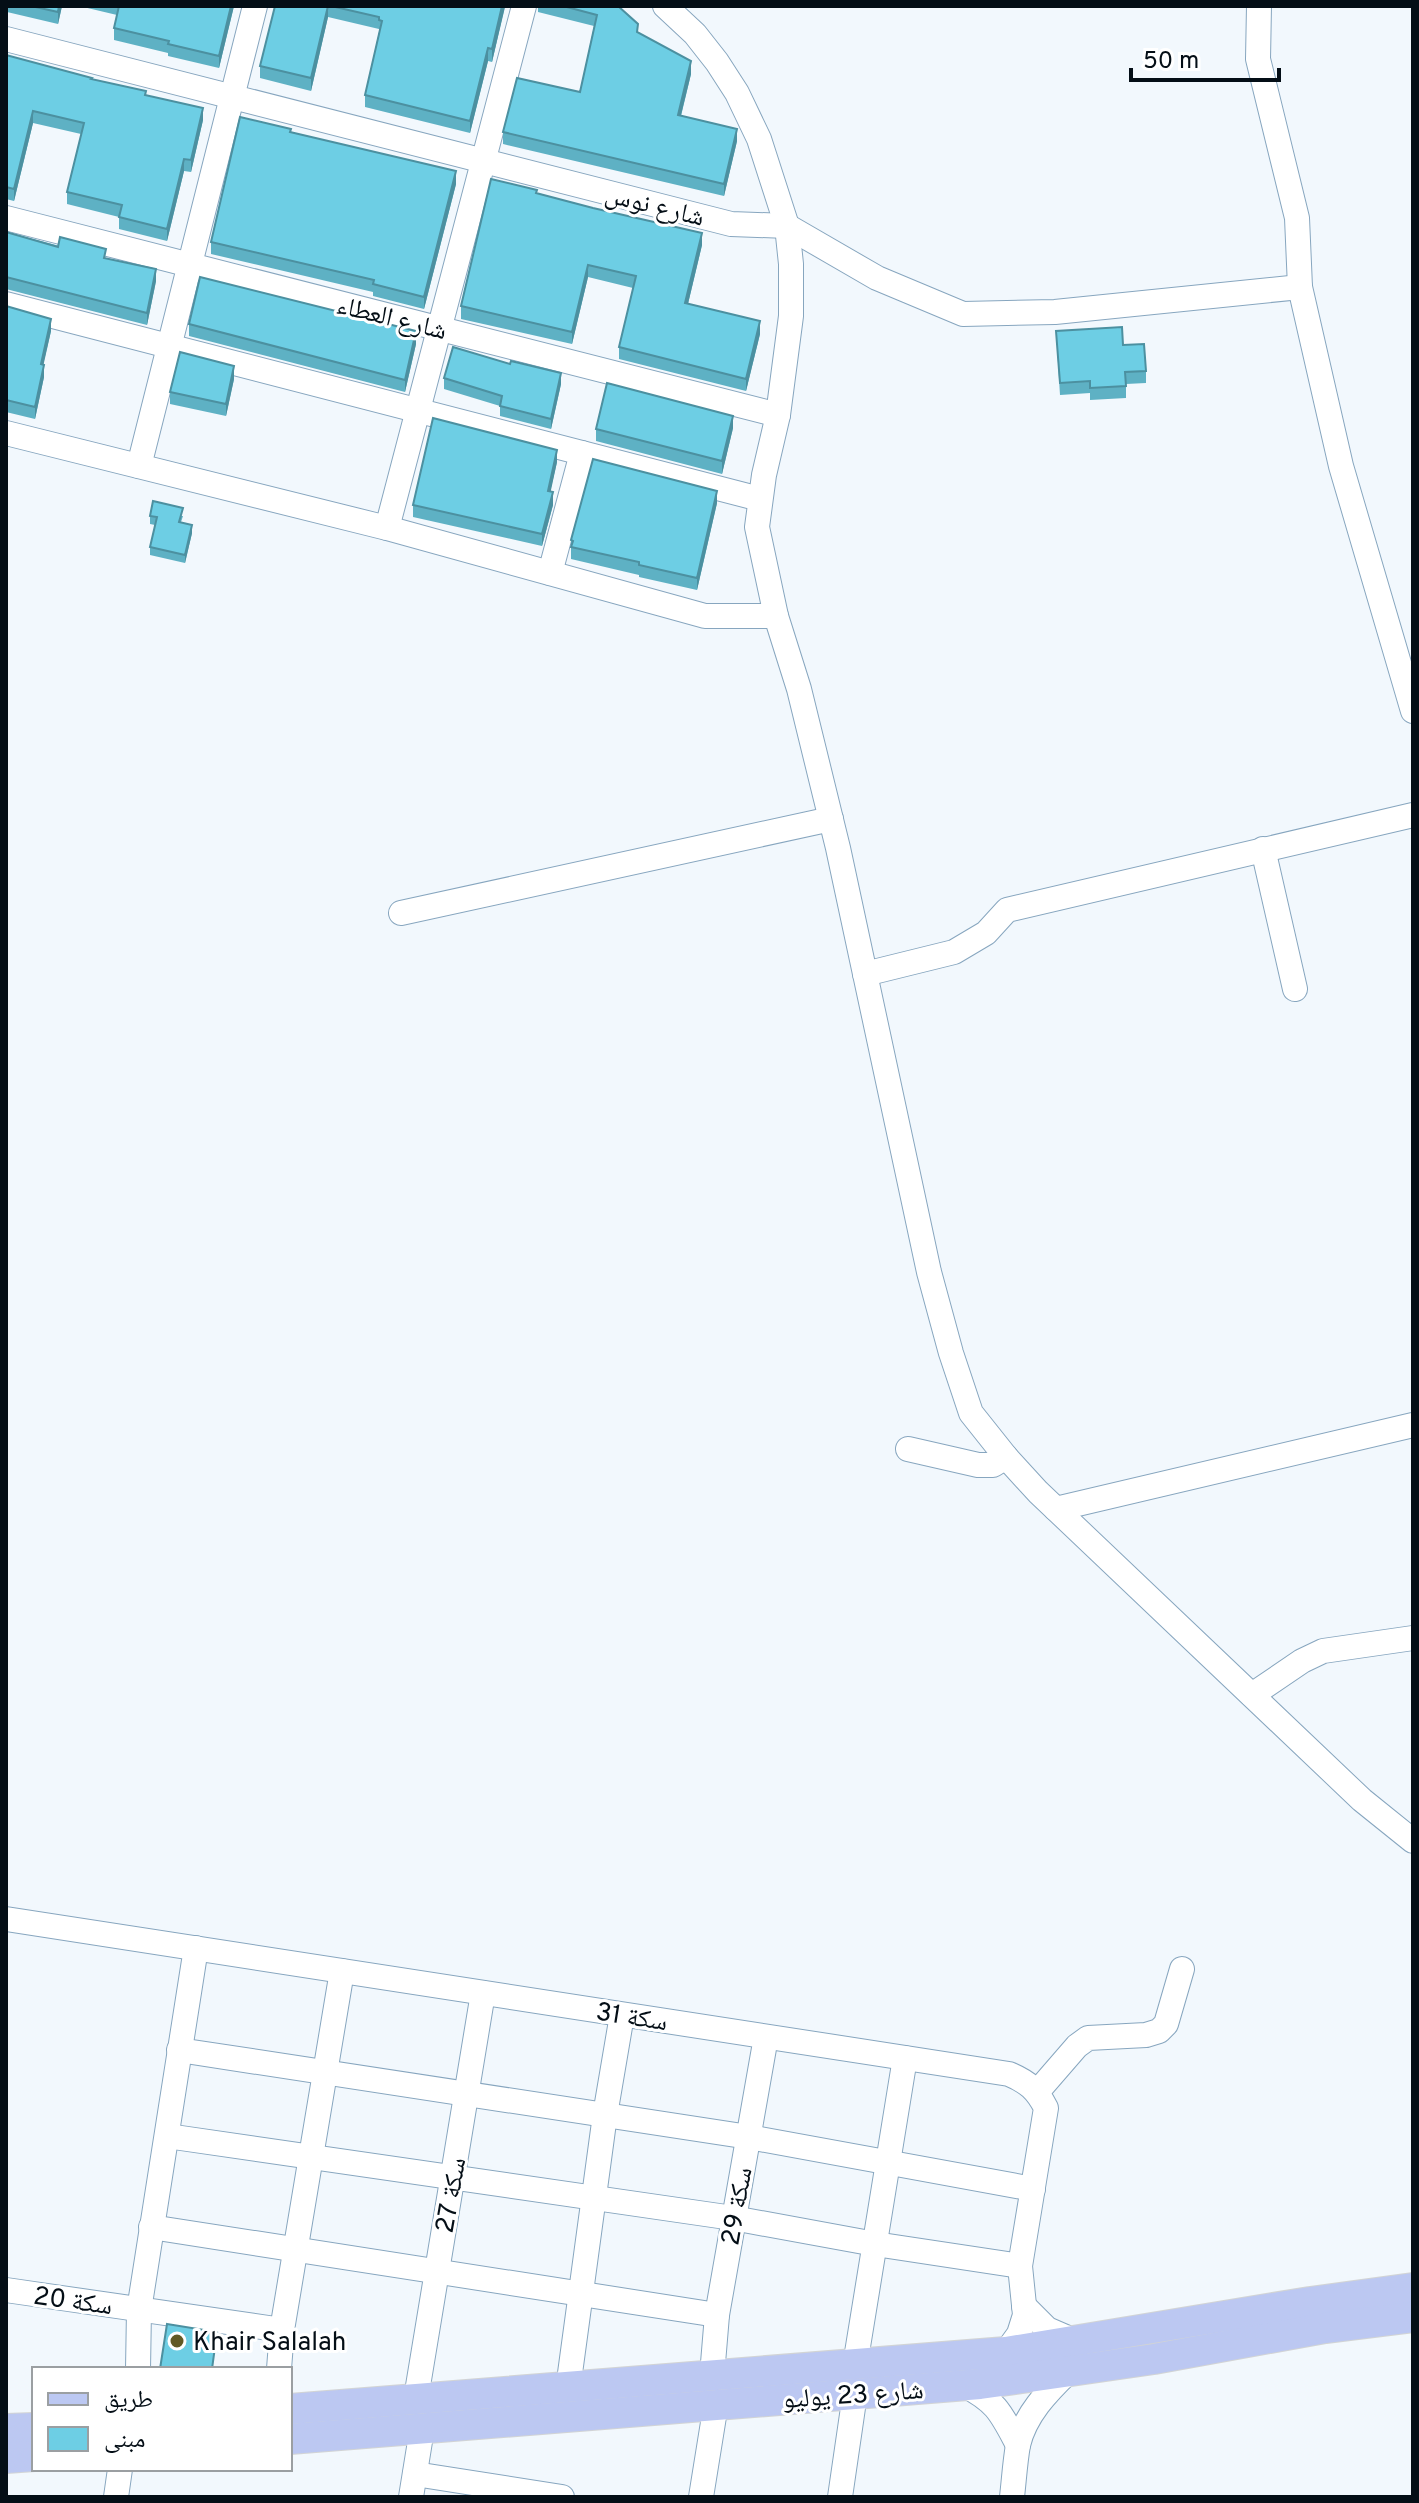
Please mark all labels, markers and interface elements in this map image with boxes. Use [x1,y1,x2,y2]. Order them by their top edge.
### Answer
scale bar [1131,32,1279,82]
text: 50 m [1143,47,1199,77]
street label: شارع نوس [601,179,707,236]
street label: شارع العطاء [333,290,450,349]
street label: سكة 31 [593,1997,670,2040]
street label: سكة 27 [430,2155,475,2236]
street label: سكة 29 [715,2165,762,2248]
street label: سكة 20 [31,2281,114,2324]
place label: Khair Salalah [193,2327,346,2360]
marker: Khair Salalah [168,2332,186,2350]
legend [32,2367,292,2471]
street label: شارع 23 يوليو [782,2375,925,2418]
text: طريق [104,2386,153,2416]
text: مبنى [104,2426,145,2456]

